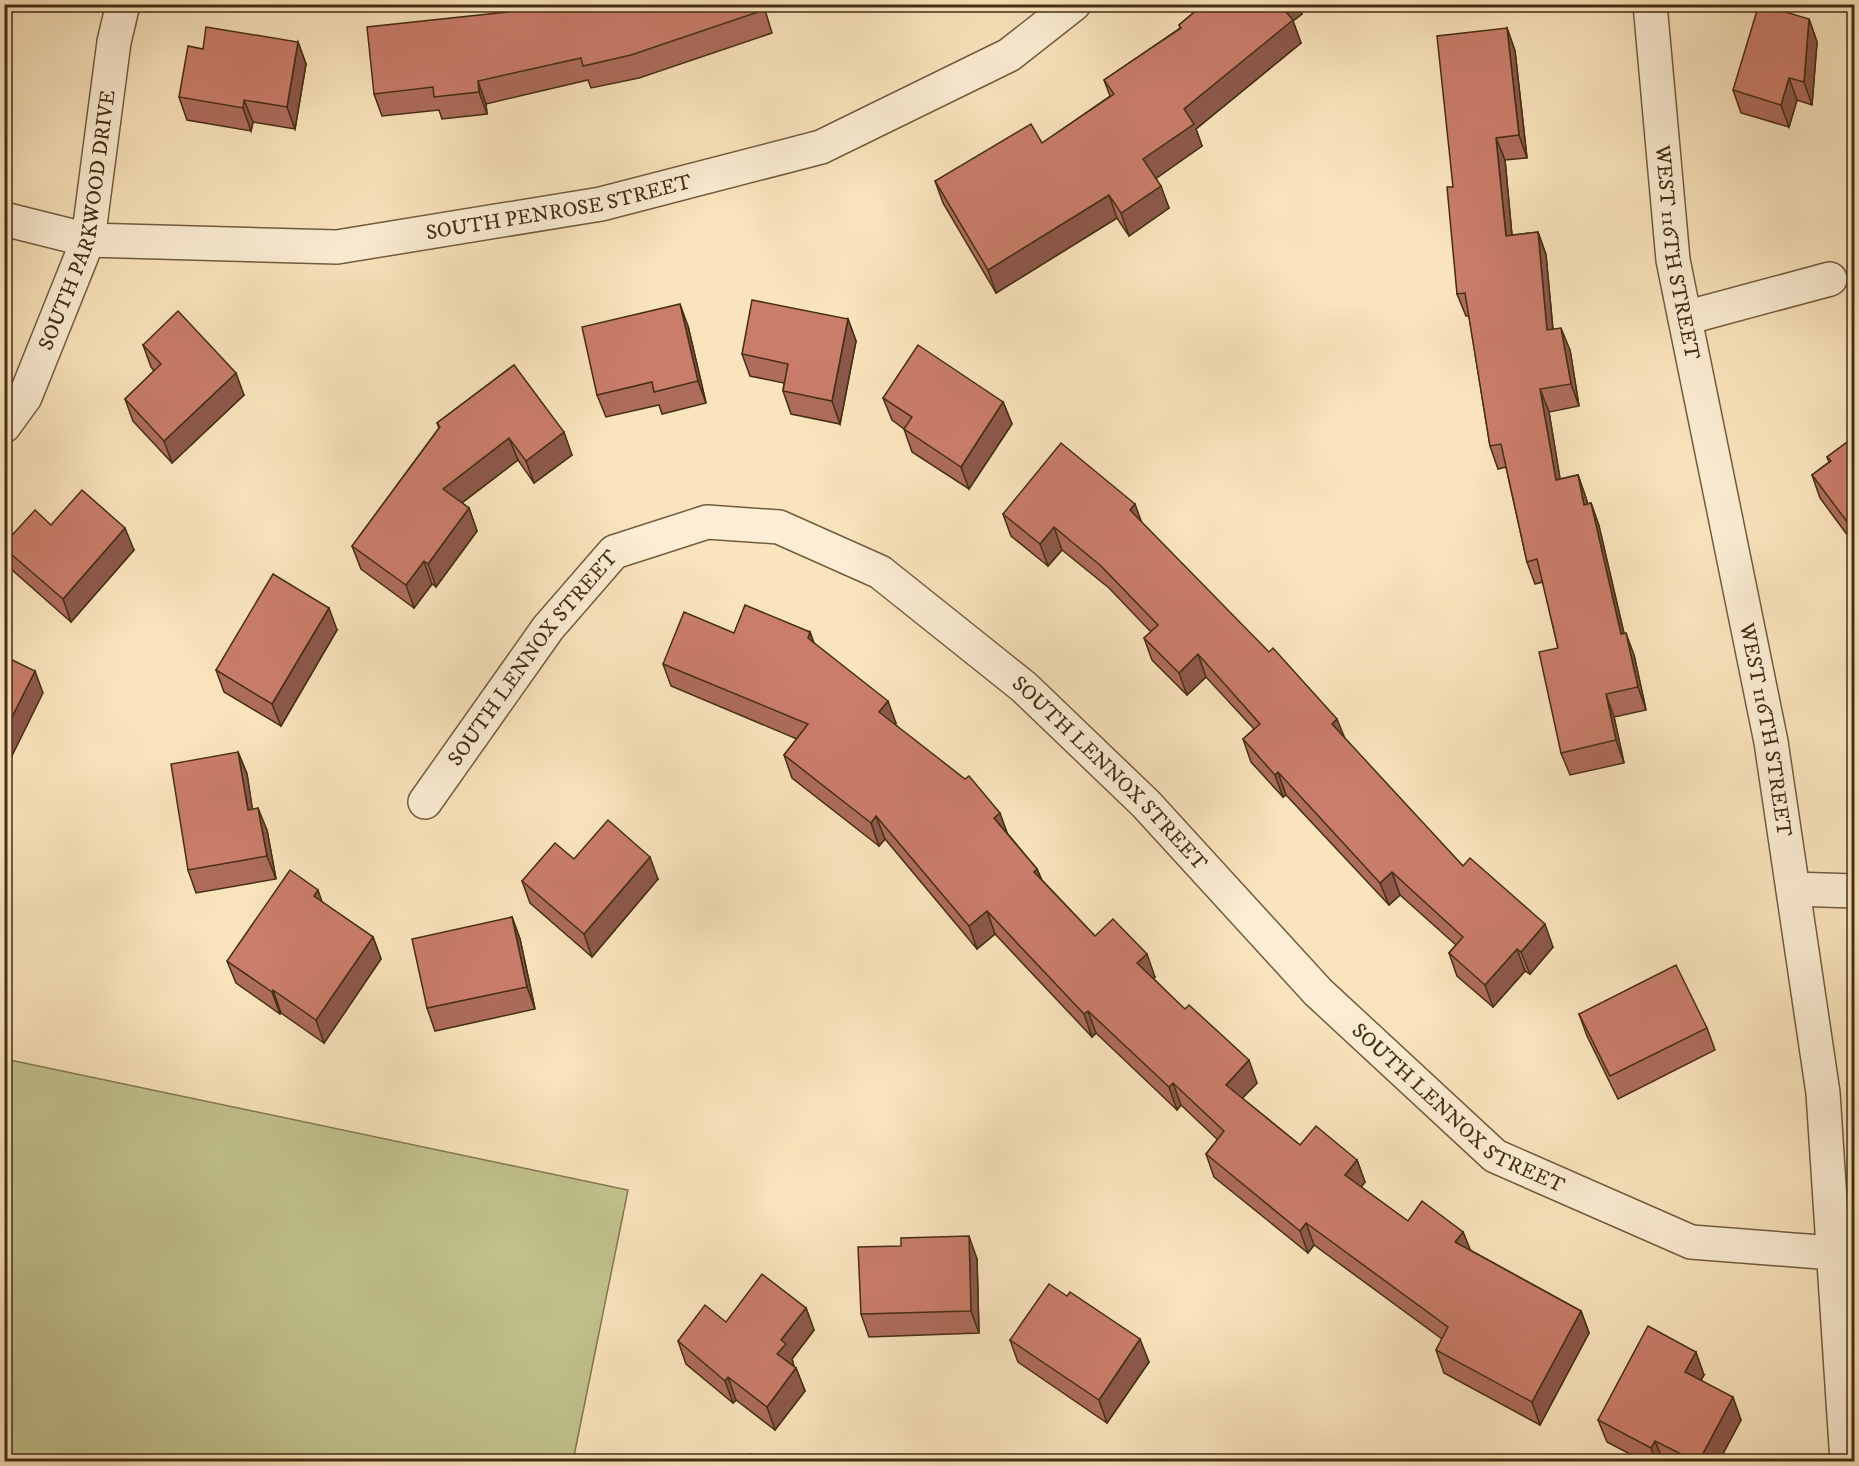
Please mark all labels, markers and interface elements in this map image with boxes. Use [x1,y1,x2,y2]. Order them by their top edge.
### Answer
street label: SOUTH PARKWOOD DRIVE [33,88,122,354]
street label: WEST 116TH STREET [1649,143,1705,362]
street label: SOUTH PENROSE STREET [424,169,695,246]
street label: SOUTH LENNOX STREET [443,545,624,771]
street label: WEST 116TH STREET [1733,620,1797,838]
street label: SOUTH LENNOX STREET [1007,671,1212,876]
street label: SOUTH LENNOX STREET [1346,1018,1569,1199]

